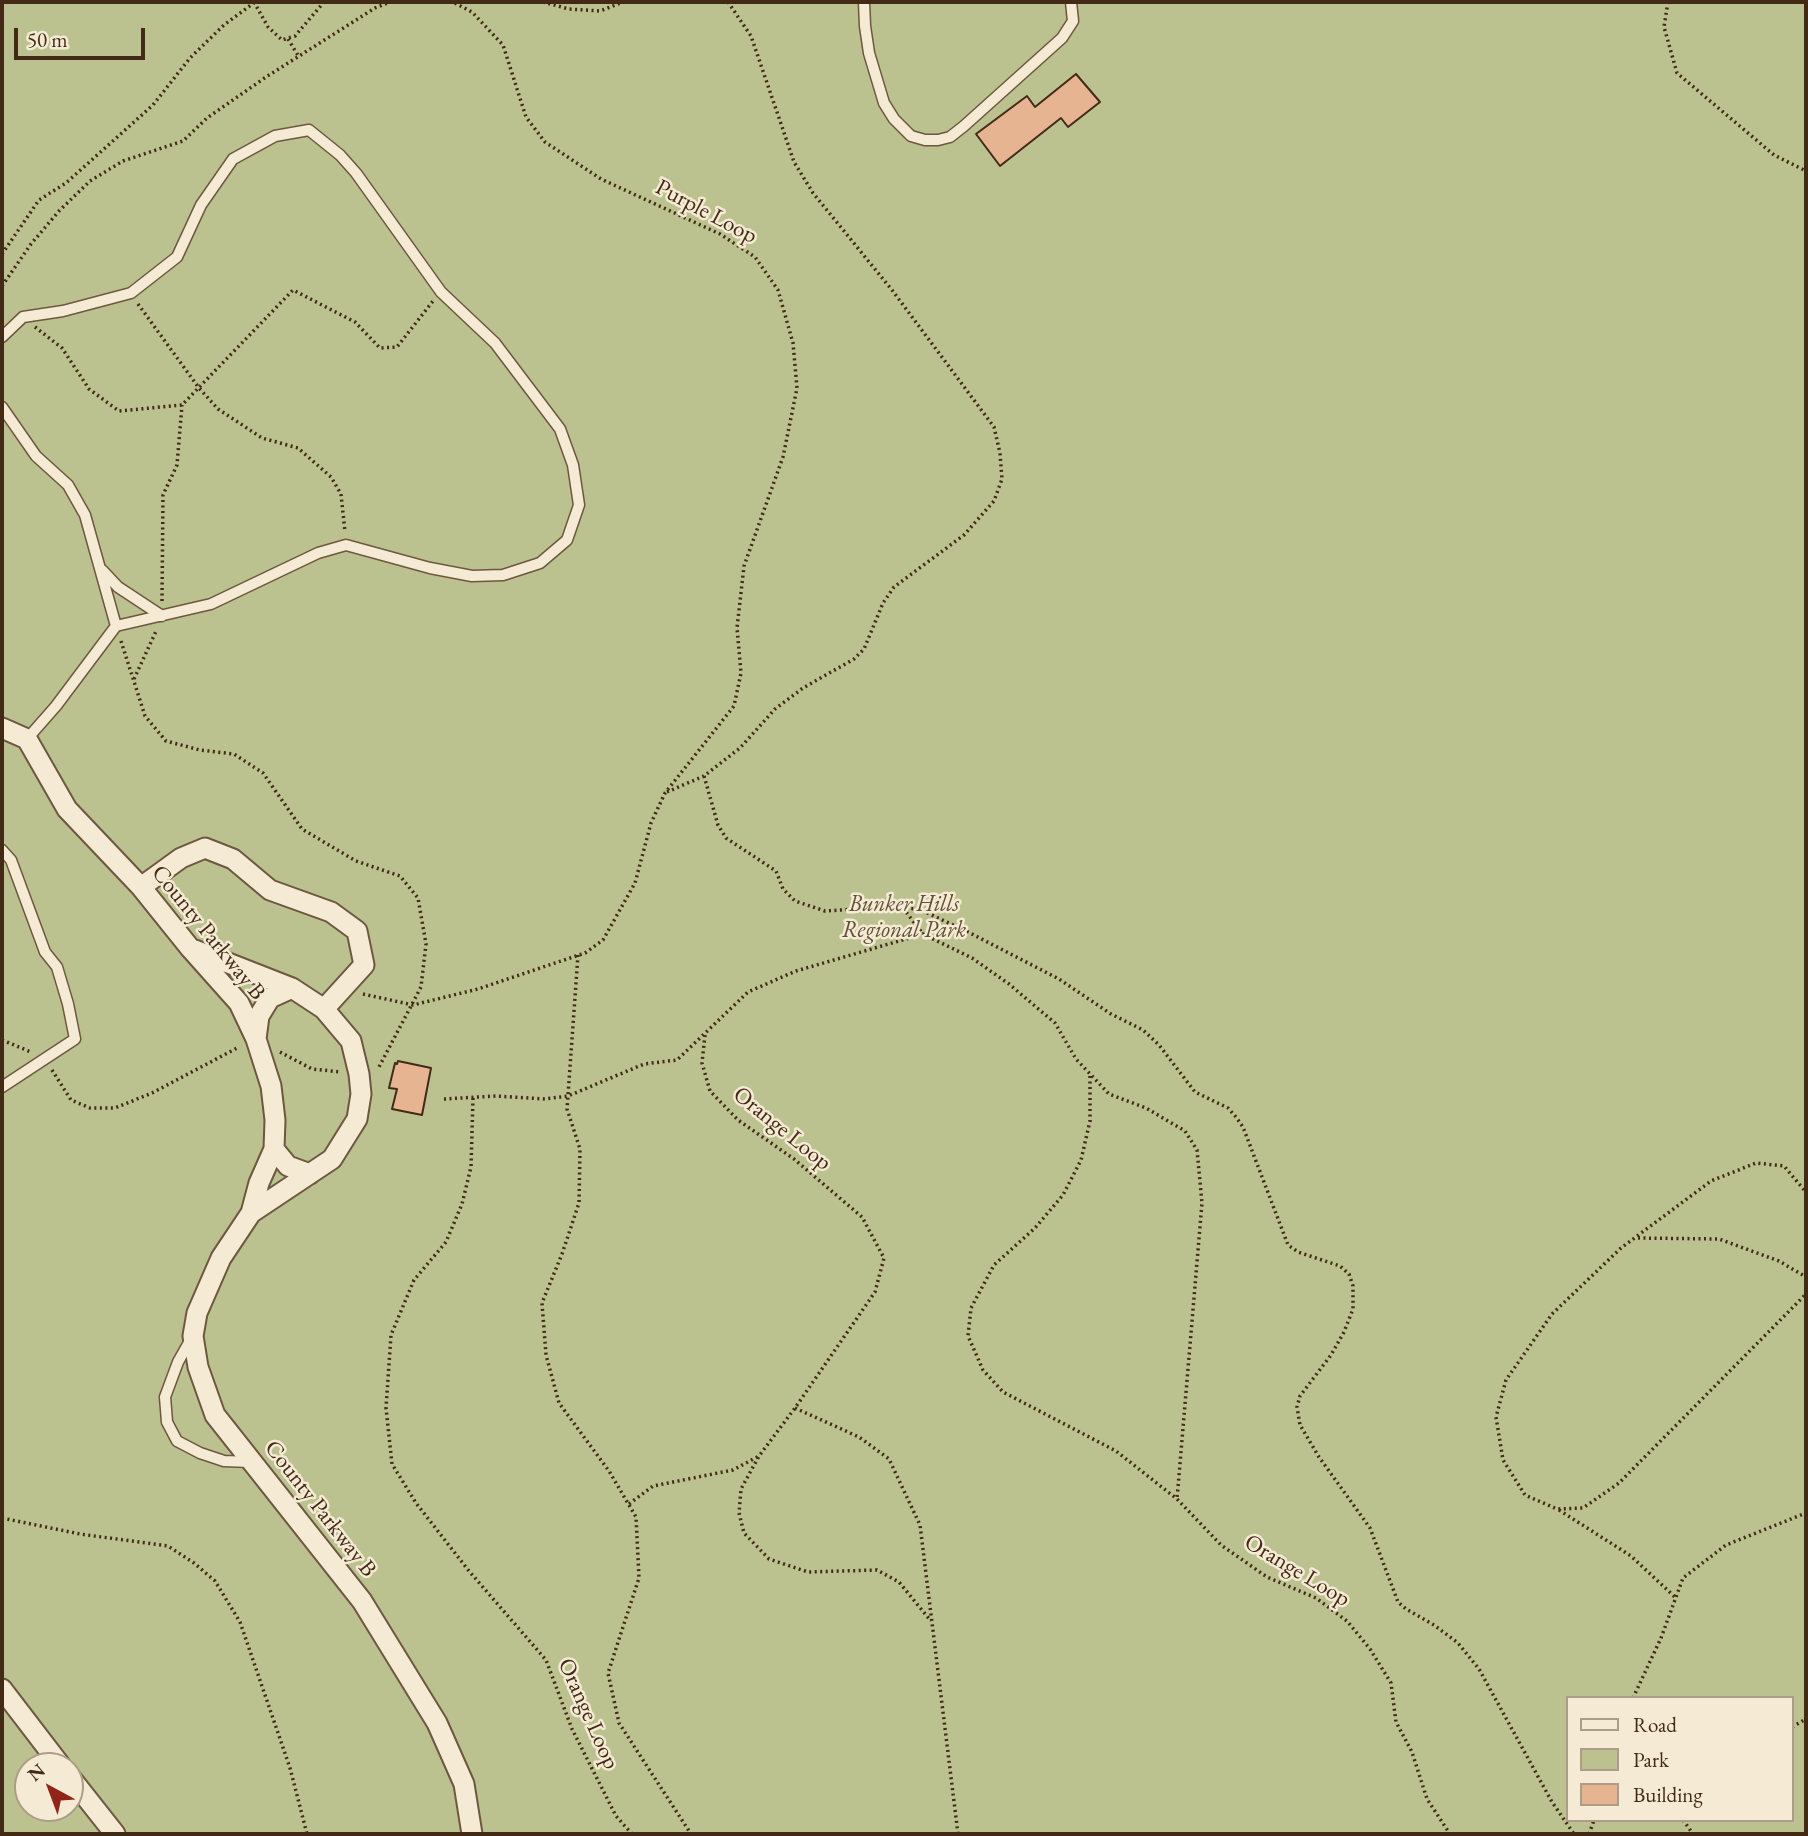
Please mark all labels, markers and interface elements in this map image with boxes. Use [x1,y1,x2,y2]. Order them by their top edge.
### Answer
scale bar [18,14,149,58]
text: 50 m [27,26,68,53]
street label: Purple Loop [650,174,762,250]
street label: County Parkway B [145,860,271,1006]
park label: Bunker Hills Regional Park [842,891,966,945]
street label: Orange Loop [727,1081,837,1177]
street label: County Parkway B [258,1435,382,1583]
street label: Orange Loop [1239,1529,1355,1613]
street label: Orange Loop [551,1654,625,1774]
legend [1566,1696,1794,1822]
text: Road [1633,1711,1677,1738]
text: Park [1633,1746,1669,1773]
north arrow [14,1752,84,1822]
text: N [22,1758,50,1787]
text: Building [1633,1781,1703,1808]

